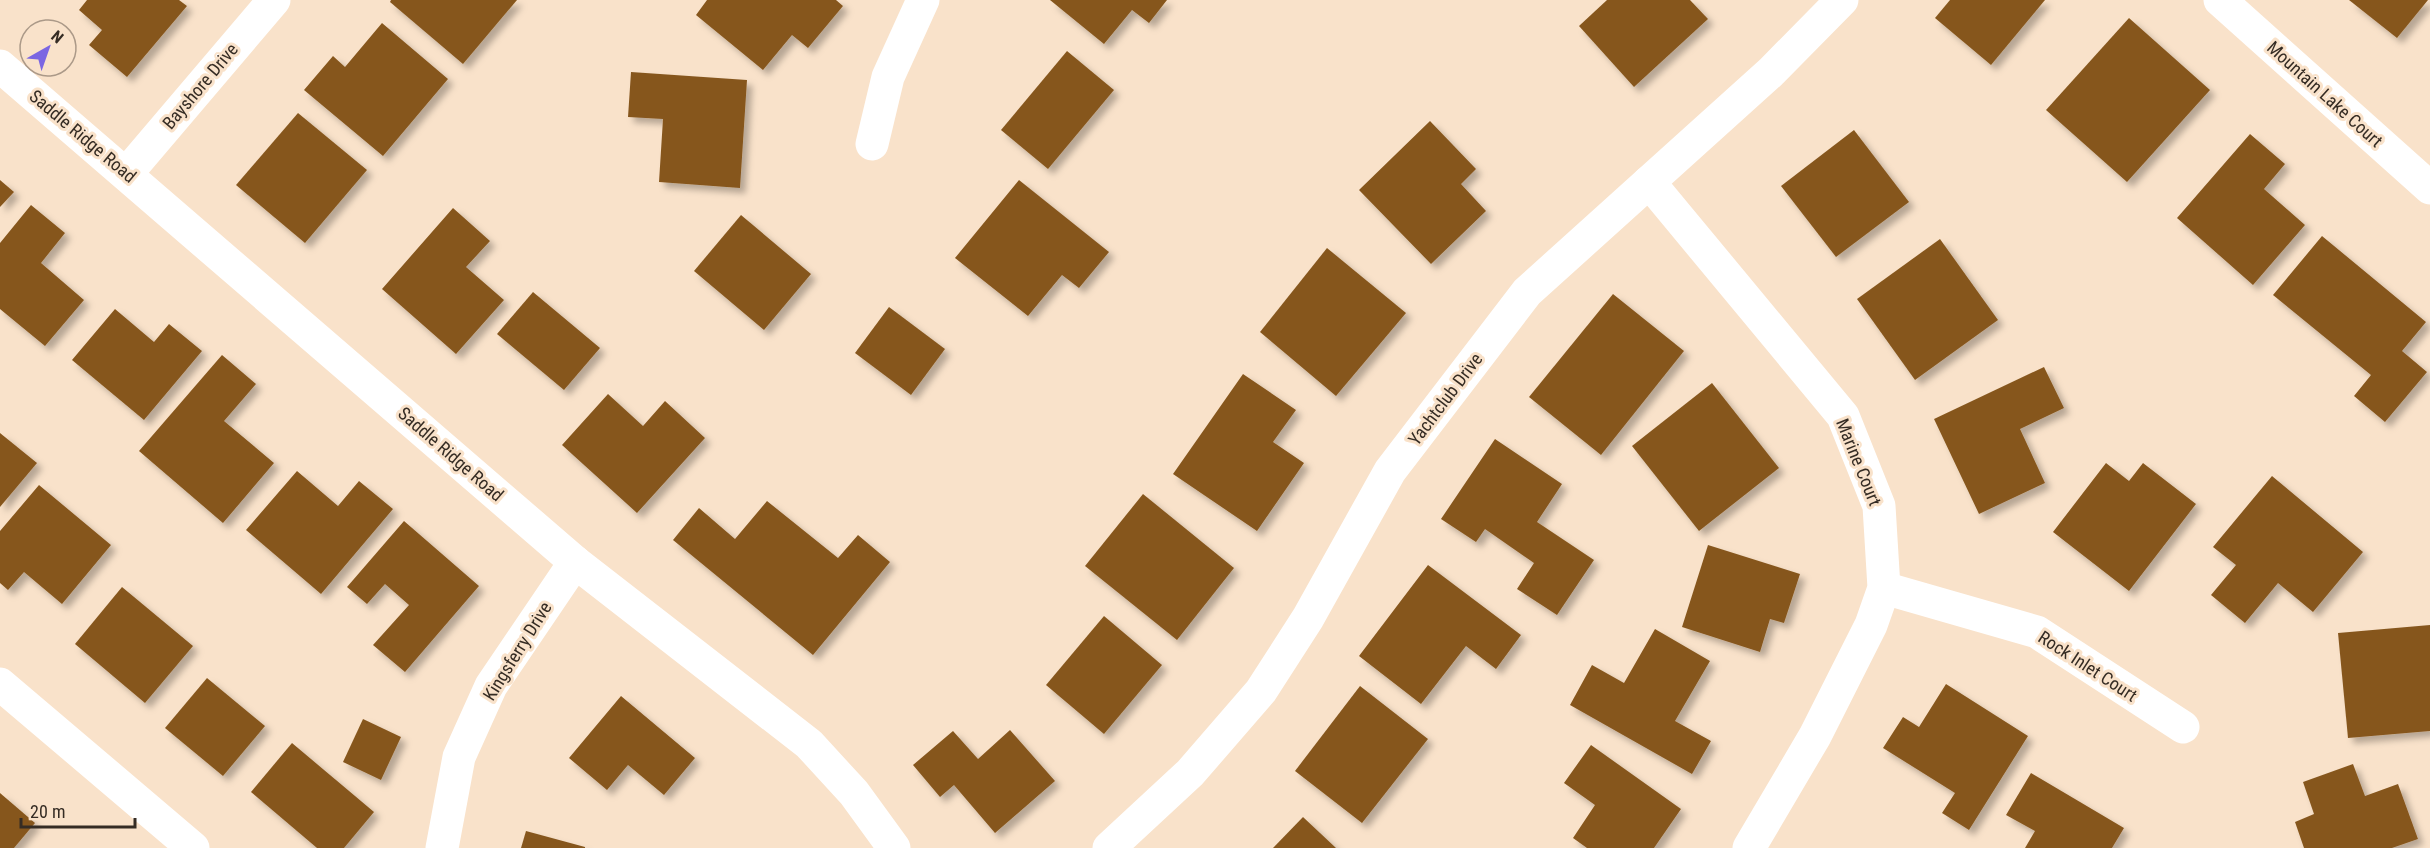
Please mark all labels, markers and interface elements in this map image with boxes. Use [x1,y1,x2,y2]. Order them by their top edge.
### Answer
north arrow [18,18,78,78]
text: N [47,26,67,47]
street label: Mountain Lake Court [2263,37,2387,151]
street label: Bayshore Drive [158,39,242,133]
street label: Saddle Ridge Road [25,85,141,187]
street label: Yachtclub Drive [1404,349,1486,449]
street label: Saddle Ridge Road [394,403,508,505]
street label: Marine Court [1832,415,1886,509]
street label: Kingsferry Drive [478,598,556,704]
street label: Rock Inlet Court [2035,626,2141,706]
scale bar [21,791,135,829]
text: 20 m [30,801,65,822]

